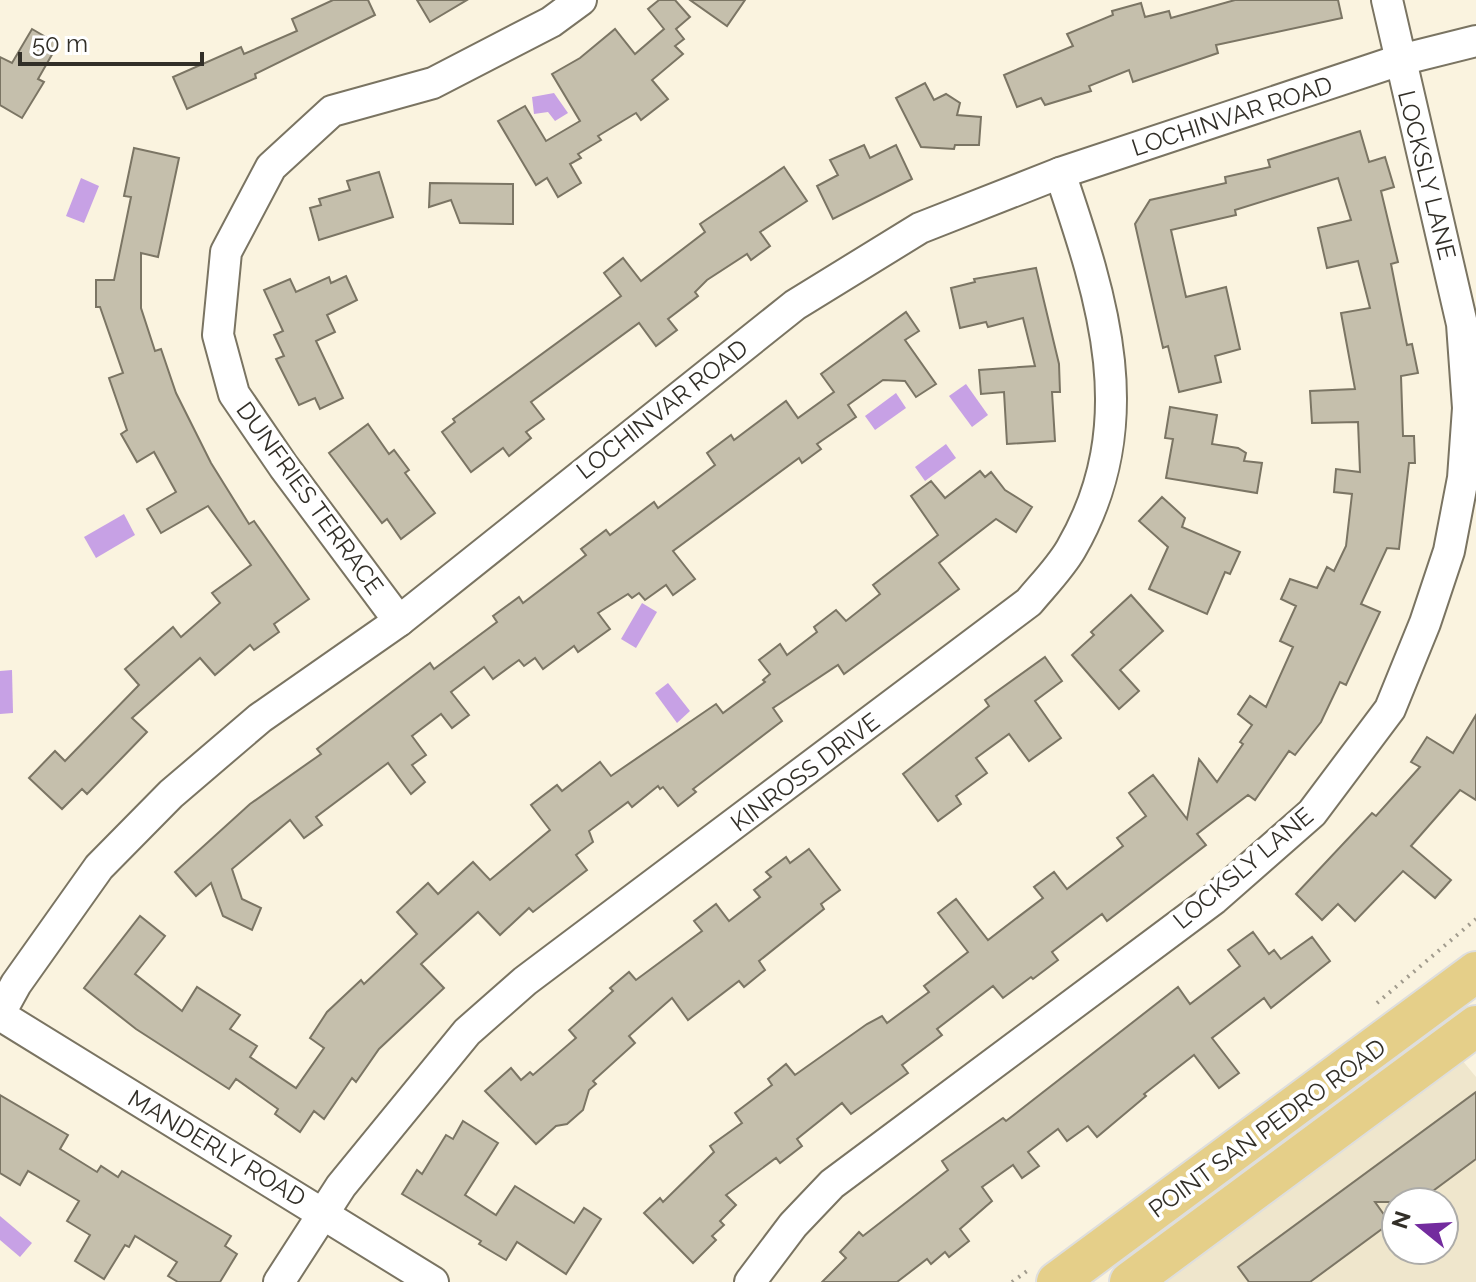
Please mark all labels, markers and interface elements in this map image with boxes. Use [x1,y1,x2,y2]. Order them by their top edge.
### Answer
scale bar [20,16,202,66]
text: 50 m [32,29,88,58]
street label: LOCHINVAR ROAD [1128,70,1336,162]
street label: LOCKSLY LANE [1392,87,1462,263]
street label: LOCHINVAR ROAD [571,333,753,485]
street label: DUNFRIES TERRACE [230,396,390,600]
street label: KINROSS DRIVE [725,707,885,837]
street label: LOCKSLY LANE [1167,801,1319,935]
street label: POINT SAN PEDRO ROAD [1143,1032,1391,1224]
street label: MANDERLY ROAD [123,1084,311,1212]
north arrow [1380,1186,1460,1266]
text: N [1386,1208,1416,1232]

